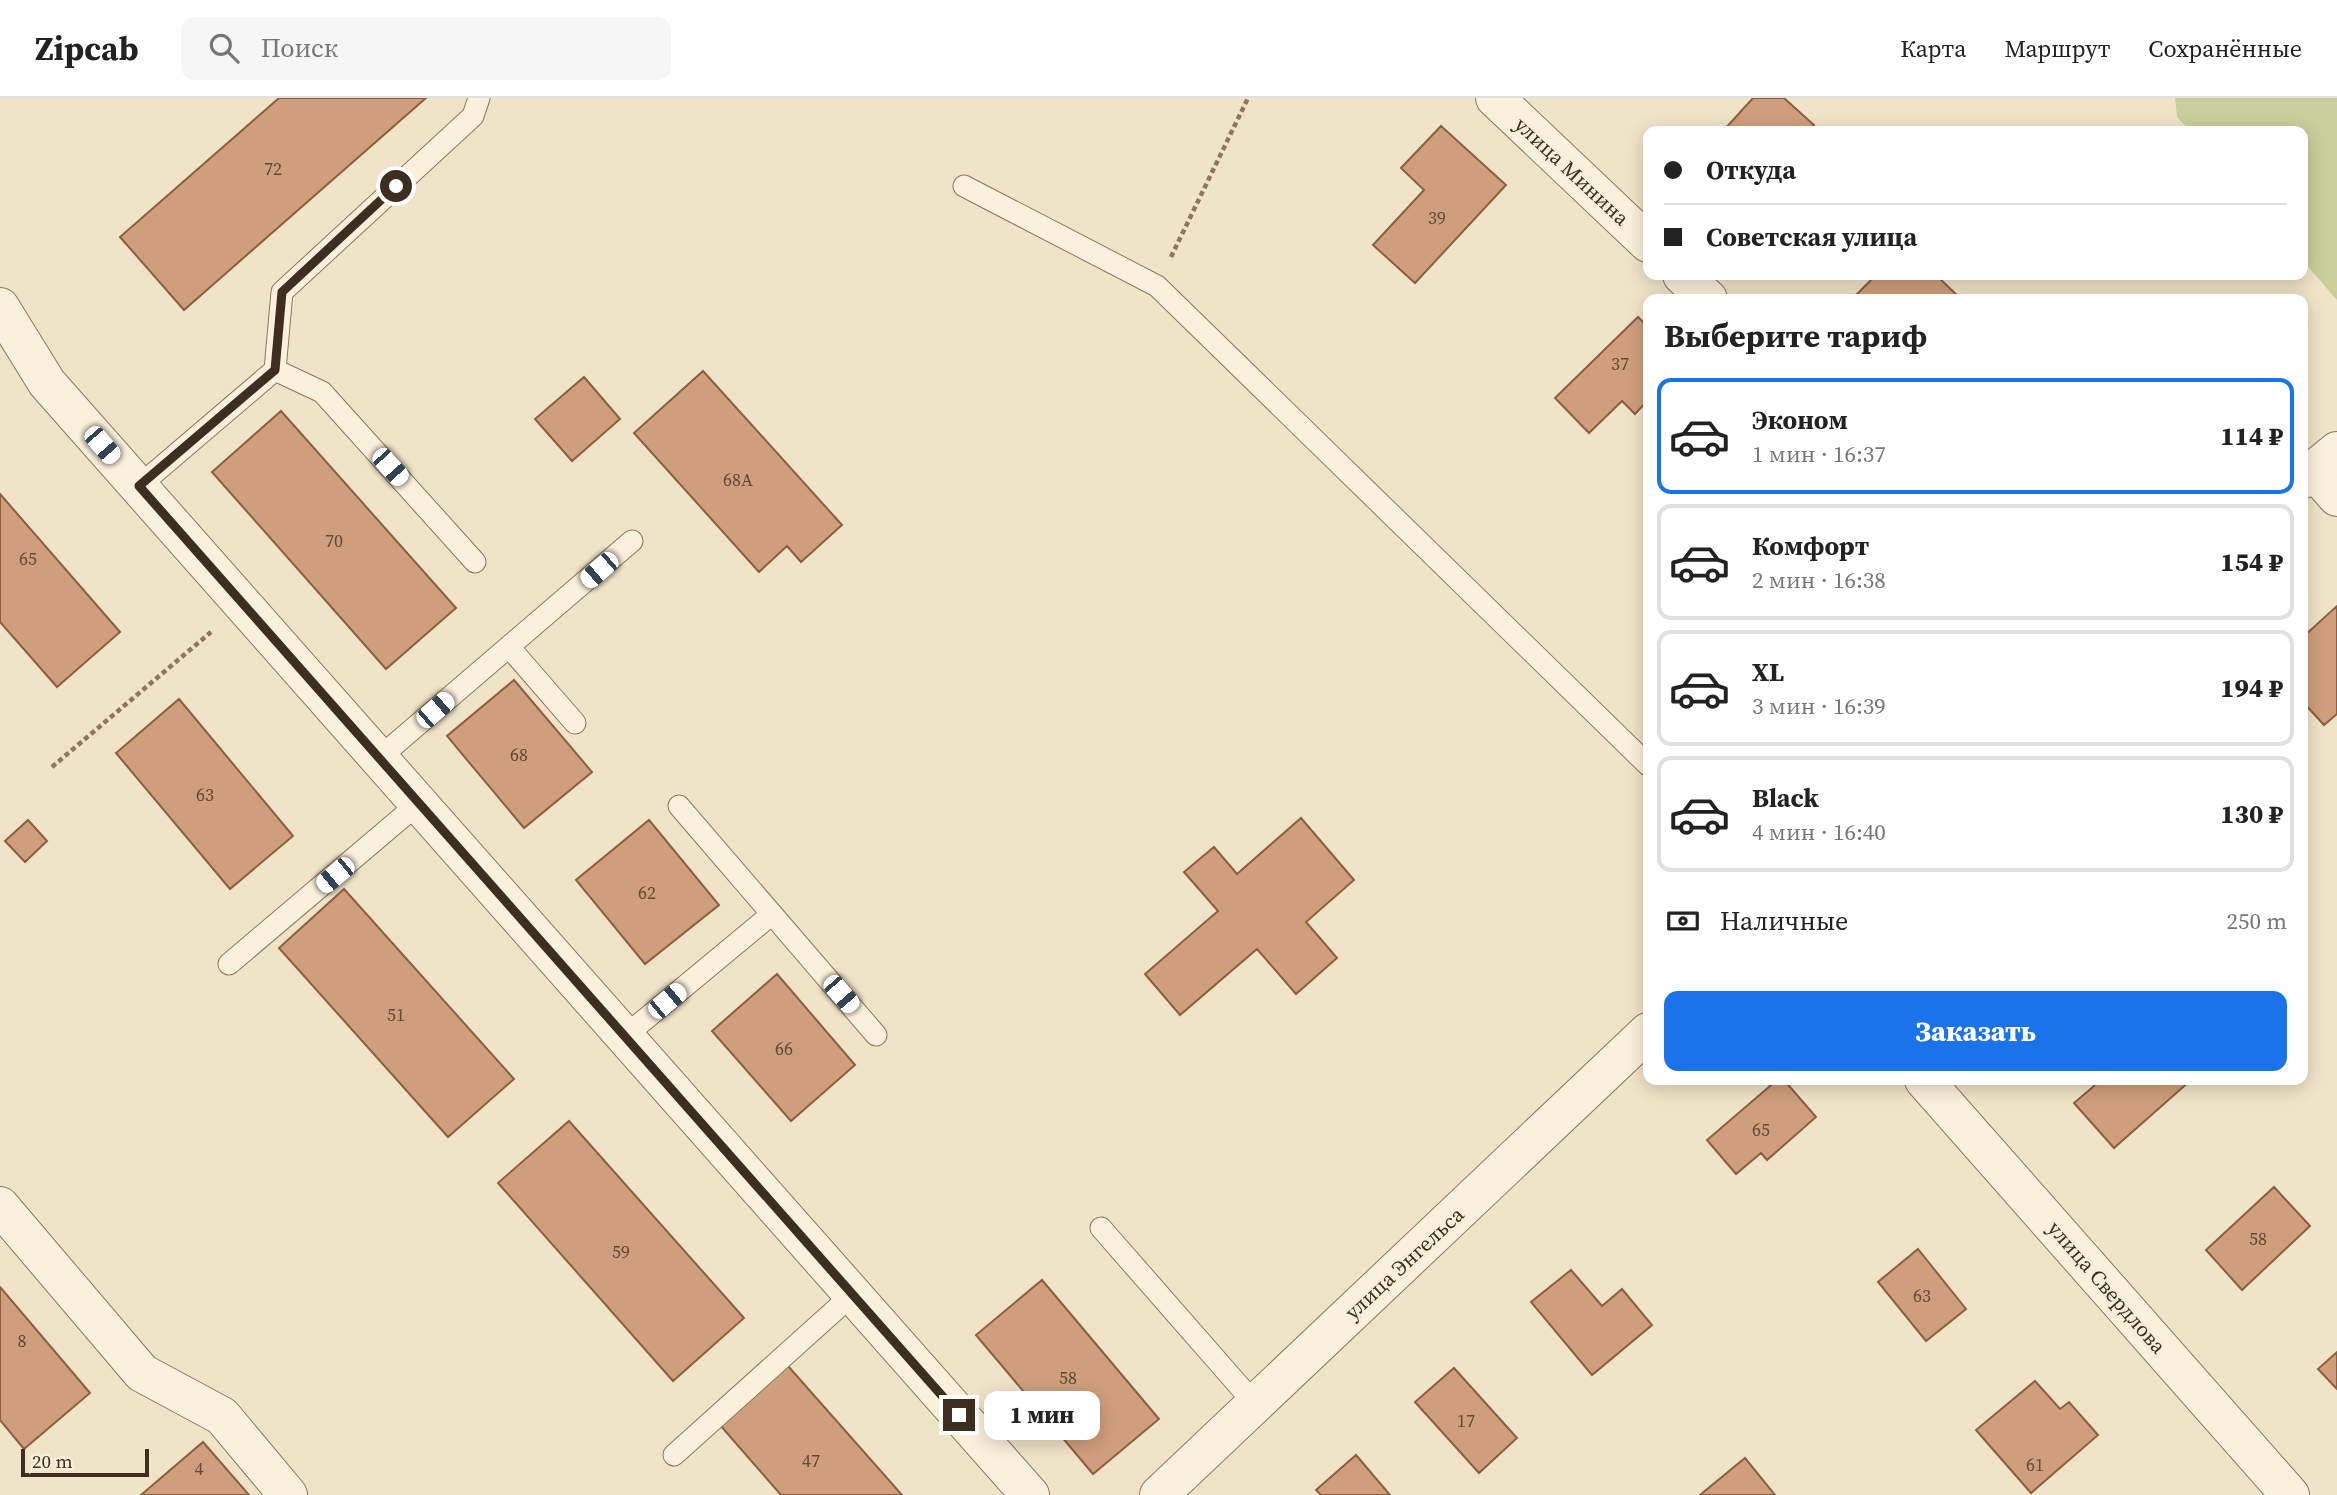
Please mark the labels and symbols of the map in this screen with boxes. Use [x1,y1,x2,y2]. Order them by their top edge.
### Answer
street label: улица Минина [1508,110,1636,232]
house number: 72 [264,156,282,181]
route start [380,170,412,202]
house number: 39 [1428,205,1446,230]
house number: 37 [1611,351,1629,376]
car [81,422,124,468]
car [369,444,412,490]
house number: 68А [723,467,753,492]
house number: 70 [325,528,343,553]
house number: 65 [19,546,37,571]
car [577,548,622,592]
car [413,688,458,732]
house number: 68 [510,742,528,767]
house number: 63 [196,782,214,807]
car [313,853,358,897]
house number: 62 [638,880,656,905]
car [820,971,863,1017]
car [645,979,690,1023]
house number: 51 [387,1002,405,1027]
house number: 66 [775,1036,793,1061]
house number: 65 [1752,1117,1770,1142]
street label: улица Энгельса [1338,1200,1470,1326]
street label: улица Свердлова [2041,1214,2173,1360]
house number: 58 [2249,1226,2267,1251]
house number: 59 [612,1239,630,1264]
house number: 63 [1913,1283,1931,1308]
house number: 8 [18,1328,27,1353]
house number: 58 [1059,1365,1077,1390]
callout: 1 мин [984,1390,1099,1440]
route end [943,1399,975,1431]
house number: 17 [1457,1408,1475,1433]
scale bar [21,1446,149,1478]
house number: 47 [802,1448,820,1473]
house number: 61 [2026,1452,2044,1477]
house number: 4 [195,1456,204,1481]

